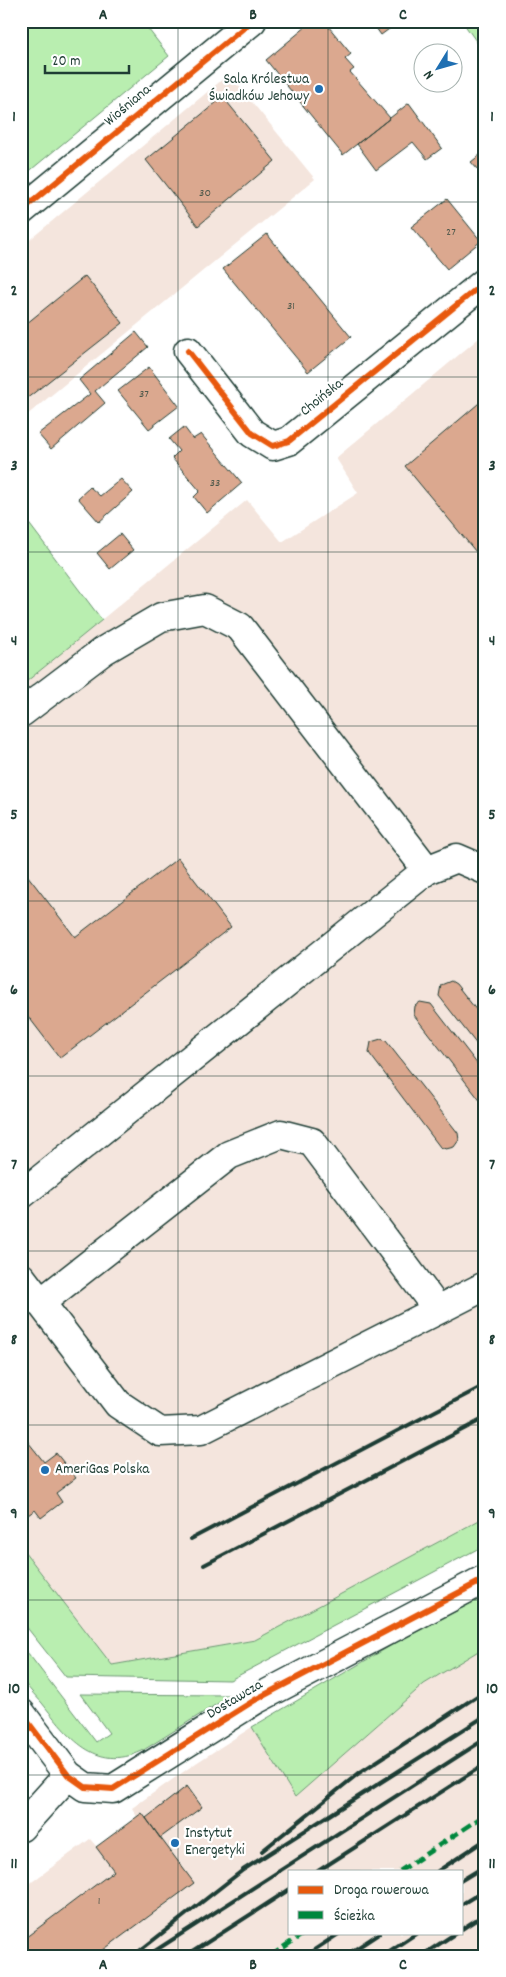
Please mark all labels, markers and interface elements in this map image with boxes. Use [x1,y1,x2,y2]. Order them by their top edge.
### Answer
text: A [99,4,108,27]
text: B [249,4,257,27]
text: C [399,4,407,27]
scale bar [45,42,129,74]
north arrow [414,42,464,92]
text: 20 m [52,51,80,73]
text: N [419,66,439,83]
place label: Sala Królestwa Świadków Jehowy [209,69,310,108]
street label: Wiośniana [100,79,157,132]
marker: Sala Królestwa Świadków Jehowy [313,83,325,95]
text: 1 [12,106,16,129]
text: 1 [490,106,494,129]
house number: 30 [199,185,211,202]
house number: 27 [446,224,456,241]
text: 2 [11,280,18,303]
text: 2 [489,280,496,303]
house number: 31 [287,298,295,315]
street label: Choińska [296,373,349,422]
house number: 37 [139,386,149,403]
text: 3 [10,455,18,478]
text: 3 [488,455,496,478]
house number: 33 [210,475,220,492]
text: 4 [11,630,17,653]
text: 4 [489,630,495,653]
text: 5 [10,804,18,827]
text: 5 [488,804,496,827]
text: 6 [10,979,18,1002]
text: 6 [488,979,496,1002]
text: 7 [11,1154,17,1177]
text: 7 [489,1154,495,1177]
text: 8 [11,1329,18,1352]
text: 8 [489,1329,496,1352]
place label: AmeriGas Polska [55,1459,150,1481]
marker: AmeriGas Polska [39,1464,51,1476]
text: 9 [10,1503,18,1526]
text: 9 [488,1503,496,1526]
street label: Dostawcza [203,1674,268,1725]
text: 10 [8,1678,20,1701]
text: 10 [486,1678,498,1701]
place label: Instytut Energetyki [185,1823,245,1862]
marker: Instytut Energetyki [169,1837,181,1849]
text: 11 [10,1853,18,1876]
text: 11 [488,1853,496,1876]
legend [288,1870,464,1934]
text: Droga rowerowa [334,1880,429,1902]
house number: 1 [98,1893,100,1910]
text: Ścieżka [334,1906,375,1928]
text: A [99,1954,108,1977]
text: B [249,1954,257,1977]
text: C [399,1954,407,1977]

